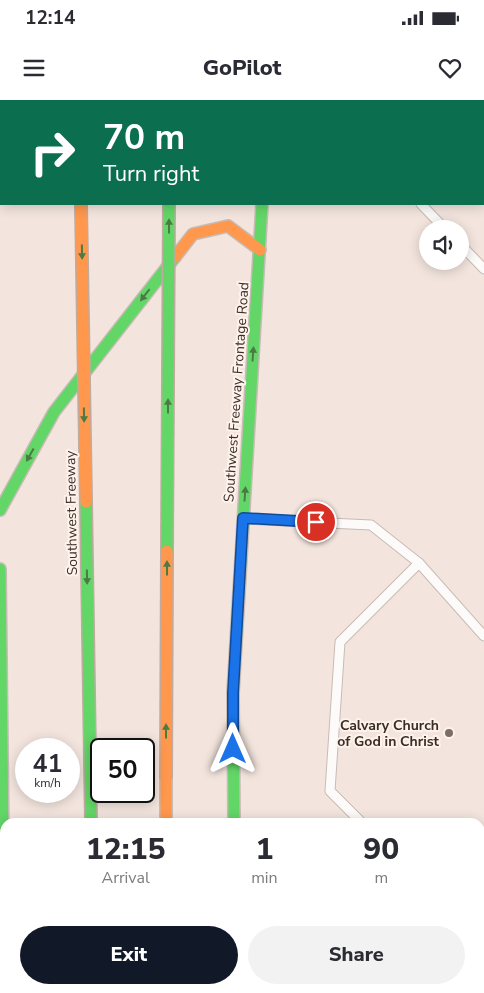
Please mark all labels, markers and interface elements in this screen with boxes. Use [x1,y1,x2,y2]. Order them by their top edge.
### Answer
text: 12:14 [25,5,75,31]
text: GoPilot [203,53,281,83]
icon: menu [20,54,48,82]
icon: heart [436,54,464,82]
text: 70 m [103,114,185,161]
icon: right [20,120,85,185]
text: Turn right [103,159,199,189]
one-way arrow [165,217,173,233]
map controls [419,220,469,270]
button: sound [419,220,469,270]
one-way arrow [78,245,86,261]
street label: Southwest Freeway Frontage Road [219,281,254,503]
one-way arrow [140,288,151,301]
one-way arrow [250,345,258,361]
one-way arrow [164,397,172,413]
one-way arrow [80,407,88,423]
one-way arrow [26,448,35,462]
street label: Southwest Freeway [61,450,82,576]
one-way arrow [241,486,249,502]
pin [295,501,337,543]
icon: arrive [302,508,330,536]
one-way arrow [163,560,171,576]
one-way arrow [83,570,91,586]
place label: Calvary Church of God in Christ [337,716,440,751]
one-way arrow [162,722,170,738]
position arrow [206,722,258,774]
marker: Calvary Church of God in Christ [443,727,455,739]
speed limit sign: 50 [90,738,155,803]
text: 41 [32,747,63,781]
text: km/h [34,775,61,791]
text: 12:15 [86,829,165,870]
text: 1 [255,829,273,870]
text: 90 [363,829,399,870]
text: Arrival [102,867,150,889]
text: min [251,867,278,889]
text: m [374,867,388,889]
button: Exit [20,926,238,984]
button: Share [248,926,465,984]

